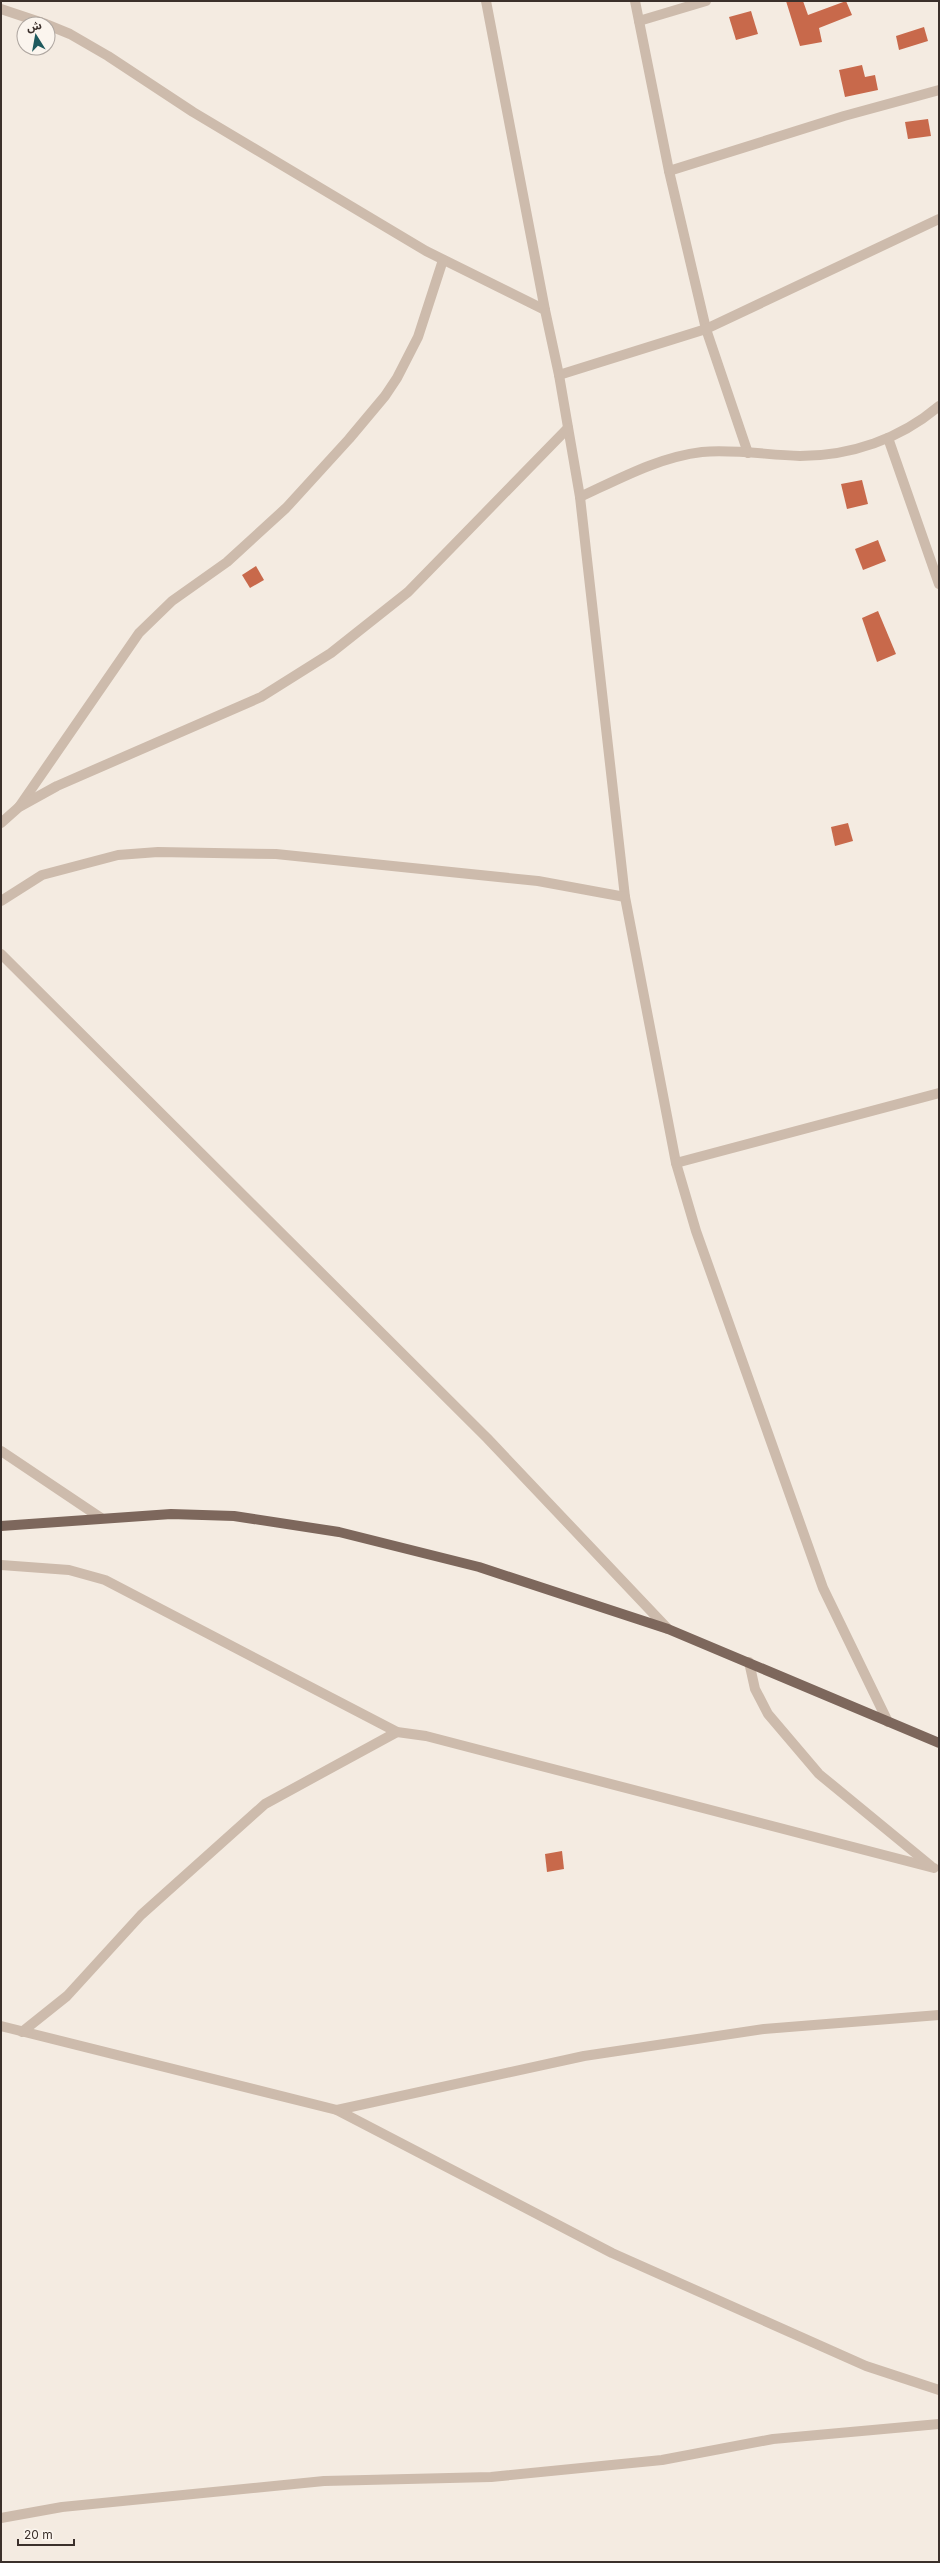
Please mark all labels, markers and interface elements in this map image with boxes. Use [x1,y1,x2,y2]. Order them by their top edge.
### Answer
north arrow [16,16,56,56]
text: ش [25,18,43,34]
scale bar [18,2521,74,2547]
text: 20 m [24,2527,53,2542]

